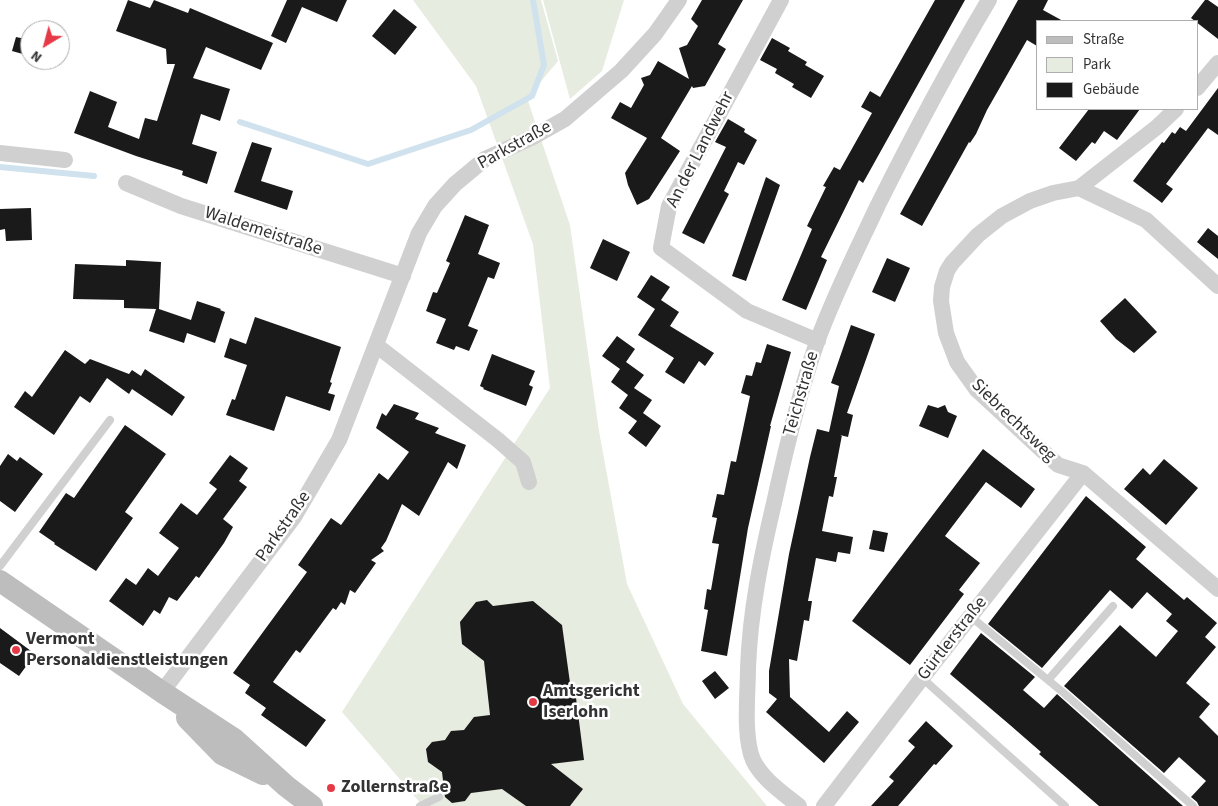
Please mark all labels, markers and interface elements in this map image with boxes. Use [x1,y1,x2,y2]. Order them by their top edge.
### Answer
north arrow [20,20,70,70]
legend [1036,20,1198,110]
text: Straße [1083,29,1124,50]
text: N [27,45,46,67]
text: Park [1083,54,1111,75]
text: Gebäude [1083,79,1139,100]
street label: An der Landwehr [662,88,740,212]
street label: Parkstraße [474,117,556,175]
street label: Waldemeistraße [202,203,324,261]
street label: Teichstraße [780,349,824,439]
street label: Siebrechtsweg [966,375,1060,467]
street label: Parkstraße [252,488,316,566]
street label: Gürtlerstraße [914,593,992,685]
place label: Vermont Personaldienstleistungen [26,629,228,672]
marker: Vermont Personaldienstleistungen [10,644,22,656]
place label: Amtsgericht Iserlohn [543,681,640,724]
marker: Amtsgericht Iserlohn [527,696,539,708]
place label: Zollernstraße [341,777,449,799]
marker: Zollernstraße [325,782,337,794]

